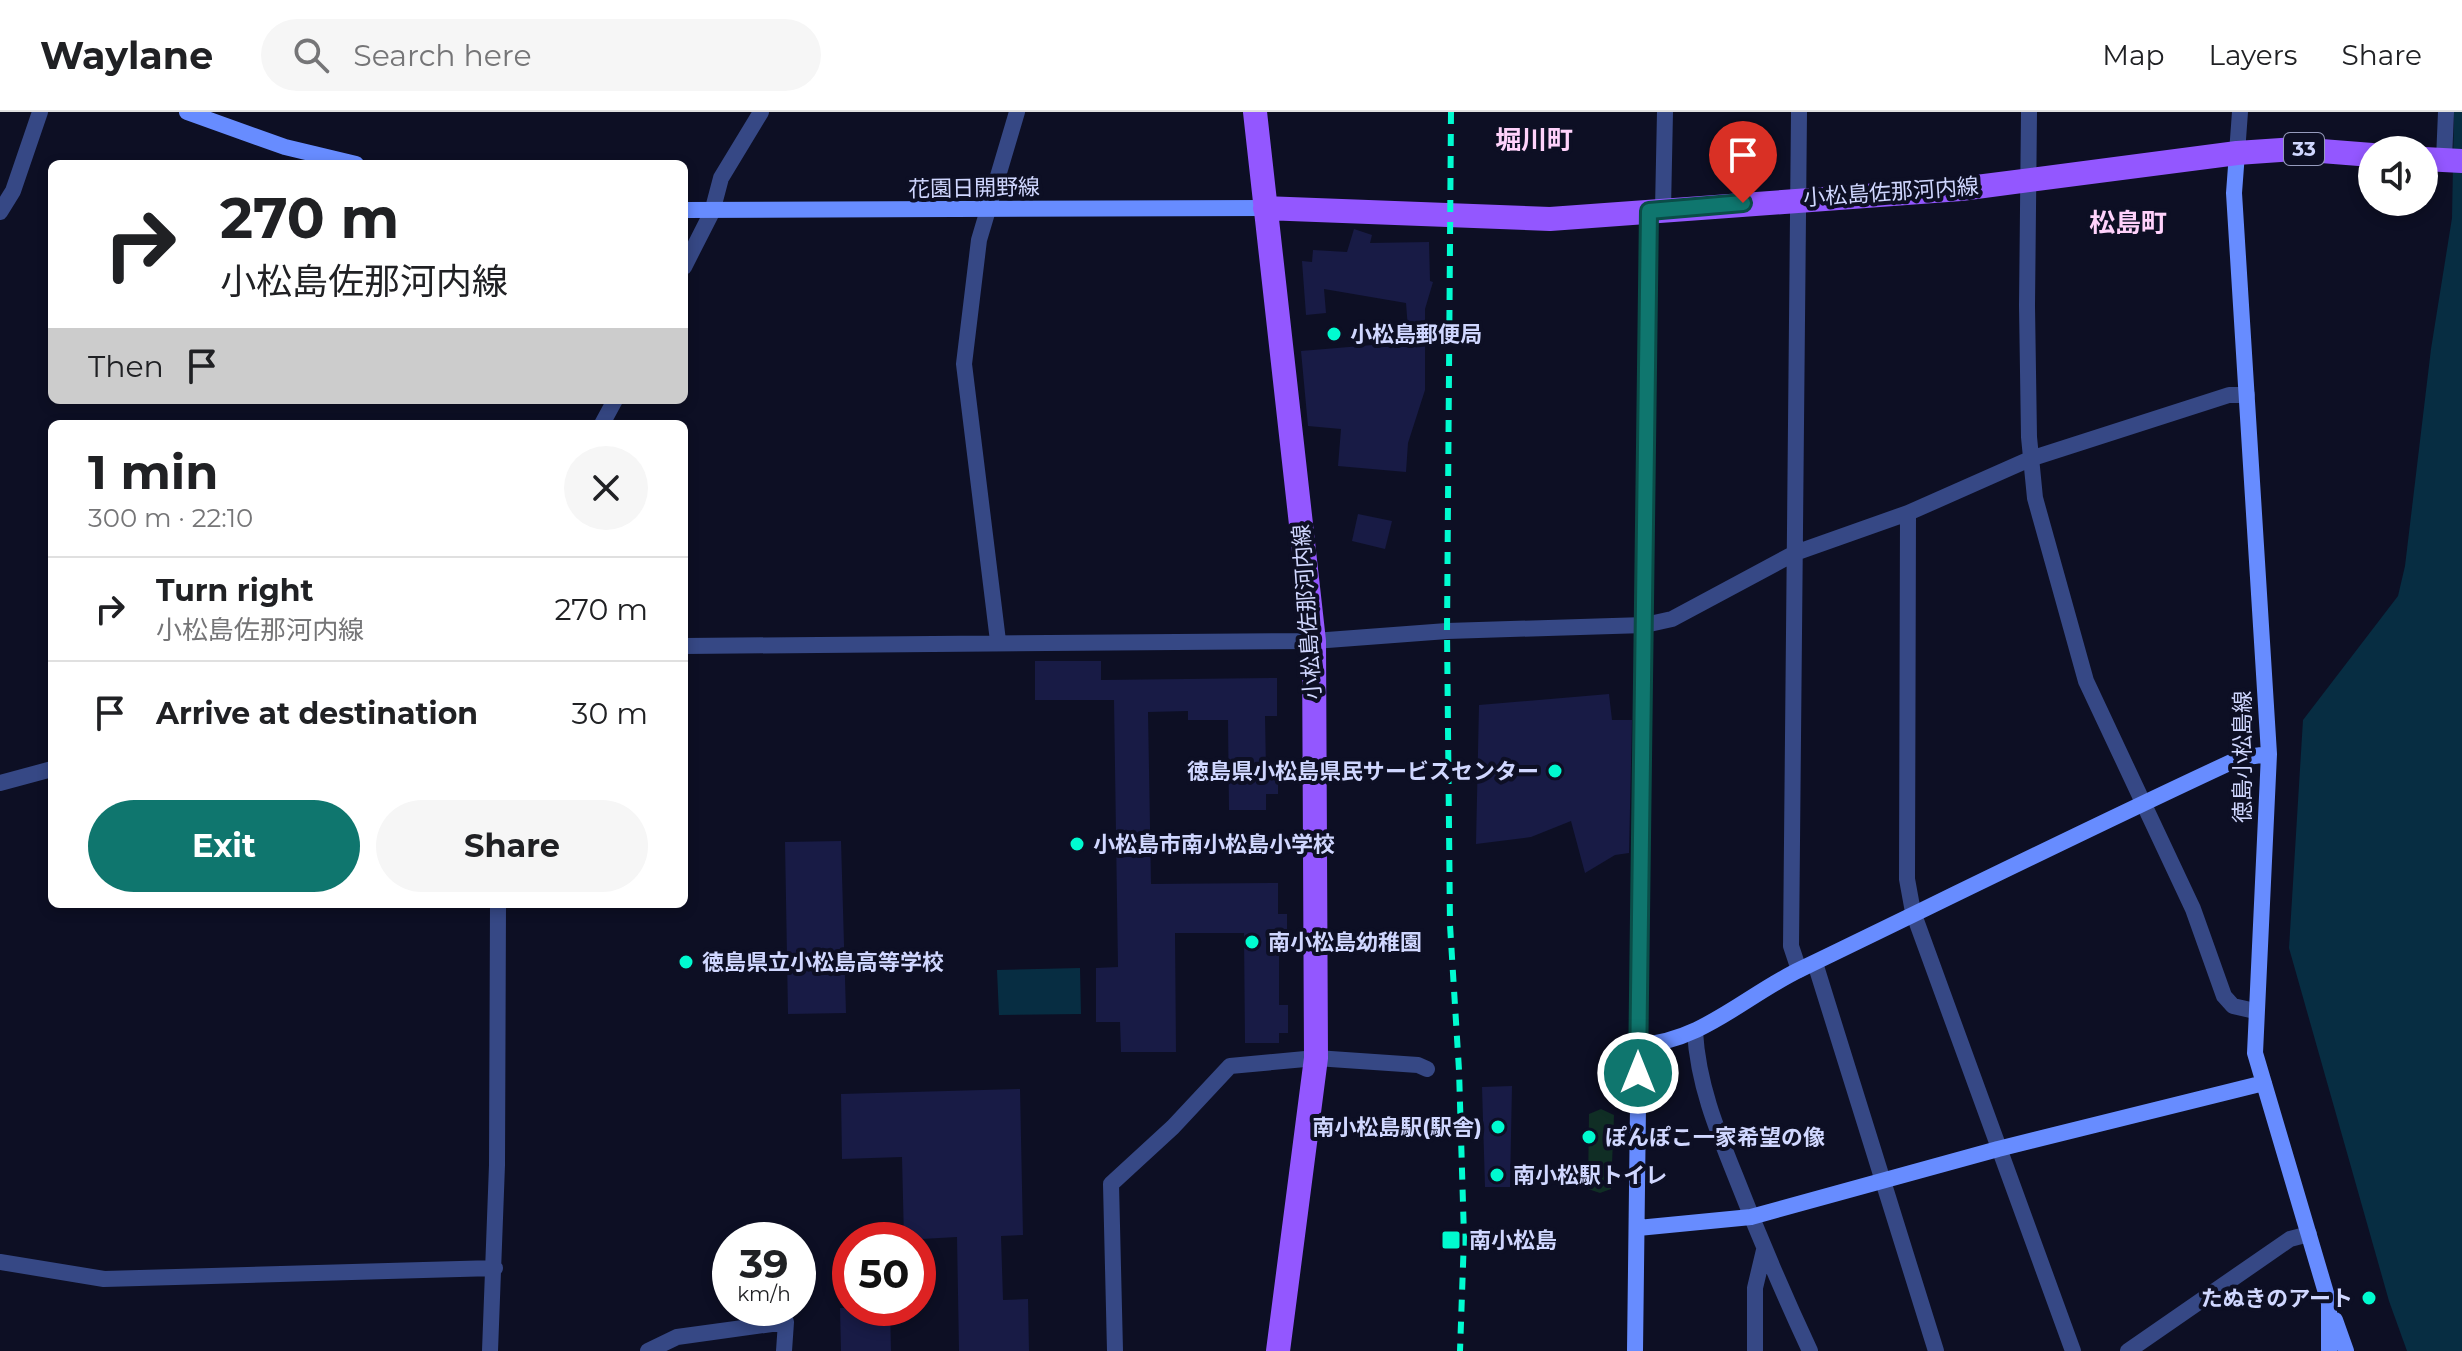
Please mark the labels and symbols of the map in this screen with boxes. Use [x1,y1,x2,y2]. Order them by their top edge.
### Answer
pin [1709,121,1777,203]
district label: 堀川町 [1495,124,1573,156]
road number: 33 [2284,133,2324,165]
street label: 小松島佐那河内線 [1802,172,1980,212]
street label: 花園日開野線 [908,173,1040,203]
district label: 松島町 [2089,207,2167,239]
place label: 小松島郵便局 [1350,321,1482,348]
marker: 小松島郵便局 [1325,325,1343,343]
street label: 小松島佐那河内線 [1287,523,1327,701]
street label: 徳島小松島線 [2229,691,2256,823]
place label: 徳島県小松島県民サービスセンター [1187,758,1539,785]
marker: 徳島県小松島県民サービスセンター [1546,762,1564,780]
place label: 小松島市南小松島小学校 [1093,831,1335,858]
marker: 小松島市南小松島小学校 [1068,835,1086,853]
place label: 南小松島幼稚園 [1268,929,1422,956]
marker: 南小松島幼稚園 [1243,933,1261,951]
place label: 徳島県立小松島高等学校 [702,949,944,976]
marker: 徳島県立小松島高等学校 [677,953,695,971]
position arrow [1596,1031,1680,1115]
place label: 南小松島駅(駅舎) [1312,1114,1482,1141]
marker: 南小松島駅(駅舎) [1489,1118,1507,1136]
place label: ぽんぽこ一家希望の像 [1605,1124,1825,1151]
marker: ぽんぽこ一家希望の像 [1580,1128,1598,1146]
place label: 南小松駅トイレ [1513,1162,1667,1189]
marker: 南小松駅トイレ [1488,1166,1506,1184]
speed limit sign: 50 [832,1222,936,1326]
place label: 南小松島 [1469,1227,1557,1254]
marker: 南小松島 [1440,1229,1462,1251]
place label: たぬきのアート [2201,1285,2353,1312]
marker: たぬきのアート [2360,1289,2378,1307]

